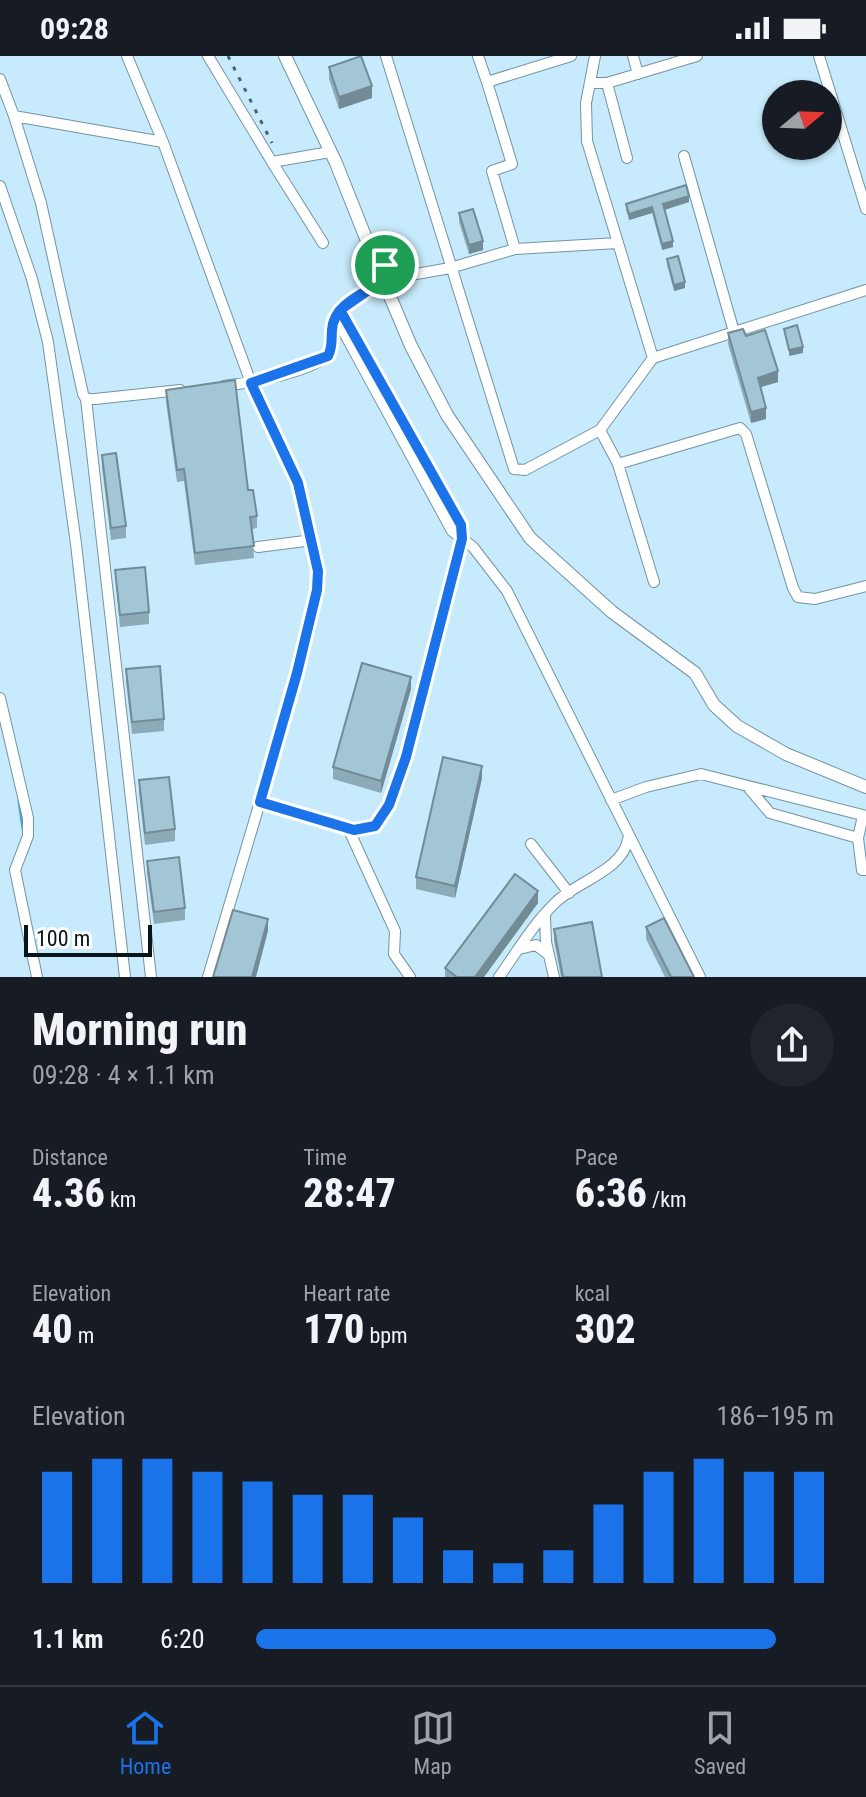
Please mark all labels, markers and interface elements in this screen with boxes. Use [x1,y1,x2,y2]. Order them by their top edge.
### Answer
text: 09:28 [40,11,109,46]
north arrow [762,80,842,160]
map controls [762,80,842,160]
pin [351,231,419,299]
icon: arrive [363,243,407,287]
scale bar [24,921,152,957]
text: 100 m [36,926,90,951]
button: share [750,1003,834,1087]
text: Morning run [32,1004,248,1056]
text: 09:28 · 4 × 1.1 km [32,1060,214,1090]
text: Distance [32,1145,108,1170]
text: Time [303,1145,347,1170]
text: Pace [575,1145,618,1170]
text: 4.36 [32,1170,105,1217]
text: 28:47 [303,1170,396,1217]
text: 6:36 [575,1170,647,1217]
text: km [105,1187,136,1212]
text: /km [647,1187,687,1212]
text: Elevation [32,1281,111,1306]
text: Heart rate [303,1281,390,1306]
text: kcal [575,1281,610,1306]
text: 40 [32,1306,73,1353]
text: 170 [303,1306,364,1353]
text: 302 [575,1306,636,1353]
text: m [73,1323,94,1348]
text: bpm [364,1323,408,1348]
text: Elevation [32,1401,126,1431]
text: 186–195 m [717,1401,834,1431]
text: 1.1 km [32,1624,104,1654]
text: 6:20 [160,1624,205,1654]
tab: Home [120,1706,171,1779]
tab: Map [411,1706,455,1779]
tab: Saved [694,1706,746,1779]

